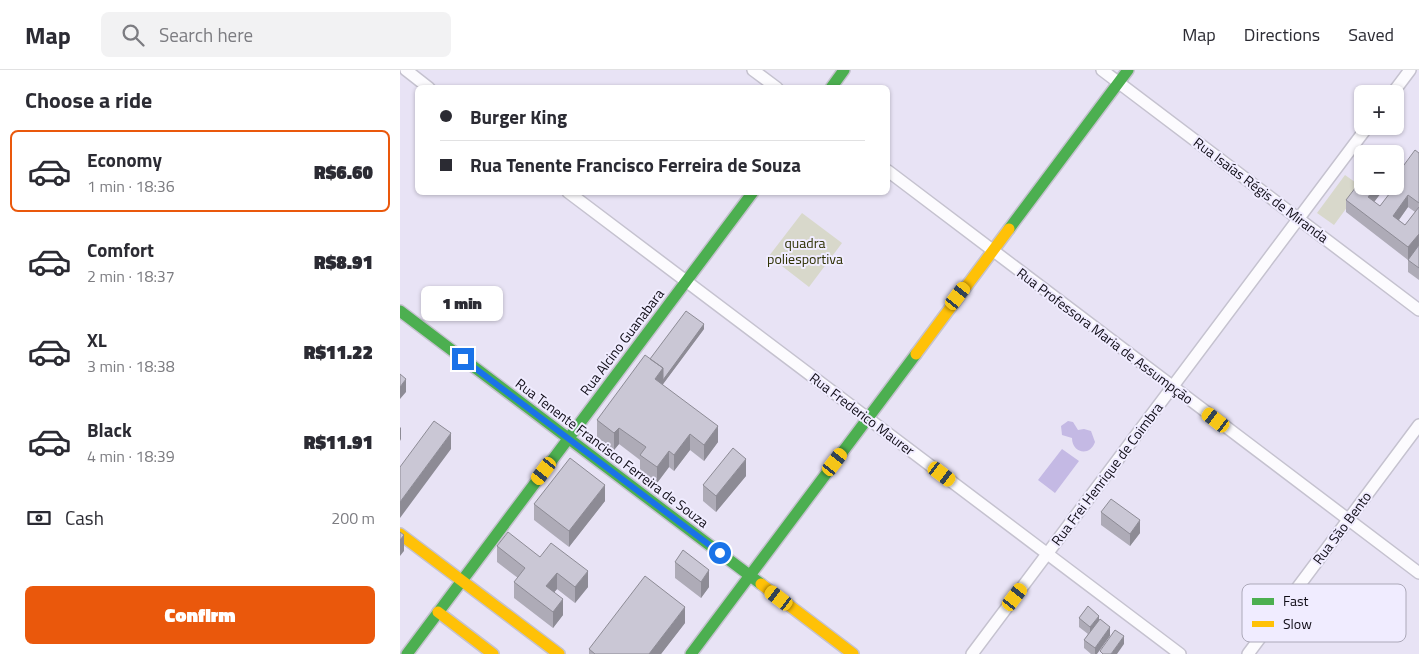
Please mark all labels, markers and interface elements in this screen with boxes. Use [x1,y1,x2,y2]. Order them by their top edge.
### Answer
search box [101,12,451,57]
text: Map [25,17,71,53]
text: Search here [159,20,253,49]
icon: search [119,21,147,49]
text: Map [1182,21,1216,48]
text: Directions [1244,21,1320,48]
text: Saved [1348,21,1394,48]
text: Choose a ride [25,83,152,117]
map controls [1354,85,1404,195]
button: + [1354,85,1404,135]
text: Burger King [470,102,567,131]
street label: Rua Isaías Régis de Miranda [1189,132,1333,247]
text: Economy [87,145,162,174]
button: − [1354,145,1404,195]
icon: car [27,149,72,194]
text: Rua Tenente Francisco Ferreira de Souza [470,150,801,179]
text: R$6.60 [314,157,373,186]
text: 1 min · 18:36 [87,174,175,198]
park label: quadra poliesportiva [767,232,843,269]
text: Comfort [87,235,154,264]
icon: car [27,239,72,284]
text: R$8.91 [314,247,373,276]
street label: Rua Professora Maria de Assumpção [1013,262,1198,409]
text: 2 min · 18:37 [87,264,175,288]
car [942,280,973,312]
street label: Rua Alcino Guanabara [574,284,669,399]
callout: 1 min [422,286,504,322]
text: 1 min [442,291,482,315]
text: XL [87,325,107,354]
icon: car [27,329,72,374]
text: R$11.22 [304,337,373,366]
route end [452,348,474,370]
text: 3 min · 18:38 [87,354,175,378]
street label: Rua Frederico Maurer [805,367,919,460]
street label: Rua Tenente Francisco Ferreira de Souza [511,373,713,532]
street label: Rua Frei Henrique de Coimbra [1046,398,1167,550]
car [1199,405,1232,435]
text: Black [87,415,132,444]
icon: car [27,419,72,464]
text: R$11.91 [304,427,373,456]
text: 4 min · 18:39 [87,444,175,468]
car [819,446,850,478]
car [528,455,559,487]
car [925,459,958,489]
street label: Rua São Bento [1307,487,1376,569]
text: Cash [65,503,104,532]
icon: cash [25,504,53,532]
text: 200 m [331,506,375,530]
route start [709,542,731,564]
car [999,581,1030,613]
car [762,583,795,613]
legend [1242,584,1406,642]
button: Confirm [25,586,375,644]
text: Fast [1283,590,1308,611]
text: Slow [1283,613,1312,634]

